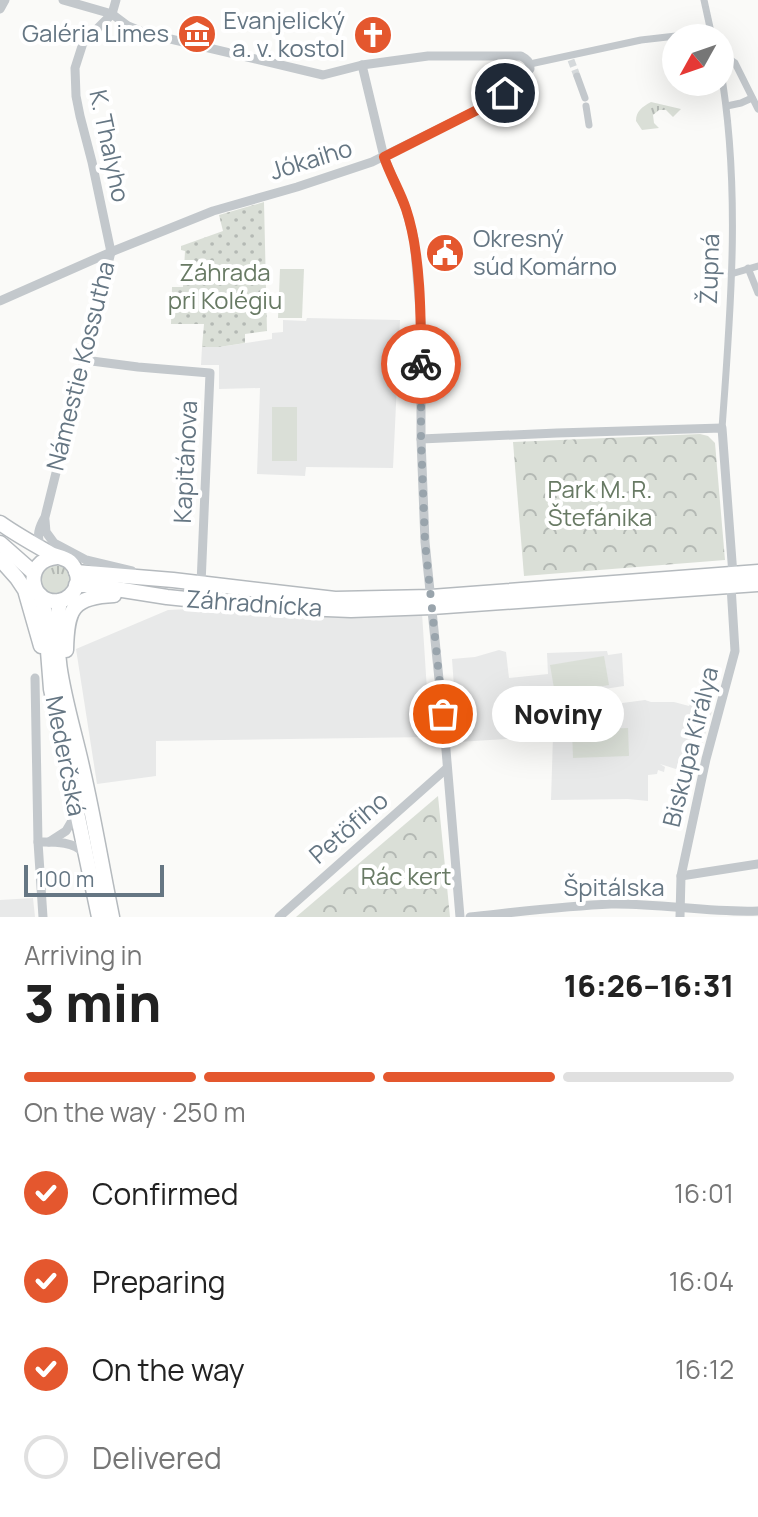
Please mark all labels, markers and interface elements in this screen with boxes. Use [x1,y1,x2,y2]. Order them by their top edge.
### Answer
place label: Evanjelický a. v. kostol [223,3,345,64]
museum icon: Galéria Limes [176,13,218,55]
church icon: Evanjelický a. v. kostol [352,14,394,56]
place label: Galéria Limes [22,16,169,49]
north arrow [662,24,734,96]
map controls [662,24,734,96]
pin [471,59,539,127]
icon: home [483,71,527,115]
street label: K. Thalyho [83,87,138,205]
street label: Jókaiho [265,130,356,187]
place label: Okresný súd Komárno [473,221,617,282]
public building icon: Okresný súd Komárno [424,232,466,274]
street label: Župná [691,233,726,305]
park label: Záhrada pri Kolégiu [168,255,282,316]
street label: Námestie Kossutha [38,257,122,474]
courier [381,324,461,404]
icon: bike [399,342,443,386]
street label: Kapitánova [165,400,204,524]
park label: Park M. R. Štefánika [548,472,652,533]
street label: Záhradnícka [185,581,323,624]
street label: Biskupa Királya [654,663,725,830]
pin [409,680,477,748]
callout: Noviny [491,686,623,742]
icon: bag [421,692,465,736]
street label: Mederčská [39,693,94,819]
text: Noviny [514,696,602,732]
street label: Petöfiho [301,783,395,870]
park label: Rác kert [361,859,451,892]
scale bar [24,861,164,897]
text: 100 m [36,864,94,894]
street label: Špitálska [564,870,665,903]
text: Arriving in [24,937,142,973]
text: 16:26–16:31 [564,965,734,1006]
text: 3 min [24,967,161,1038]
text: On the way · 250 m [24,1094,246,1130]
icon: check [24,1171,68,1215]
text: Confirmed [92,1173,239,1214]
text: 16:01 [674,1175,734,1211]
icon: check [24,1259,68,1303]
text: Preparing [92,1261,226,1302]
text: 16:04 [669,1263,734,1299]
icon: check [24,1347,68,1391]
text: On the way [92,1349,245,1390]
text: 16:12 [675,1351,734,1387]
text: Delivered [92,1437,222,1478]

